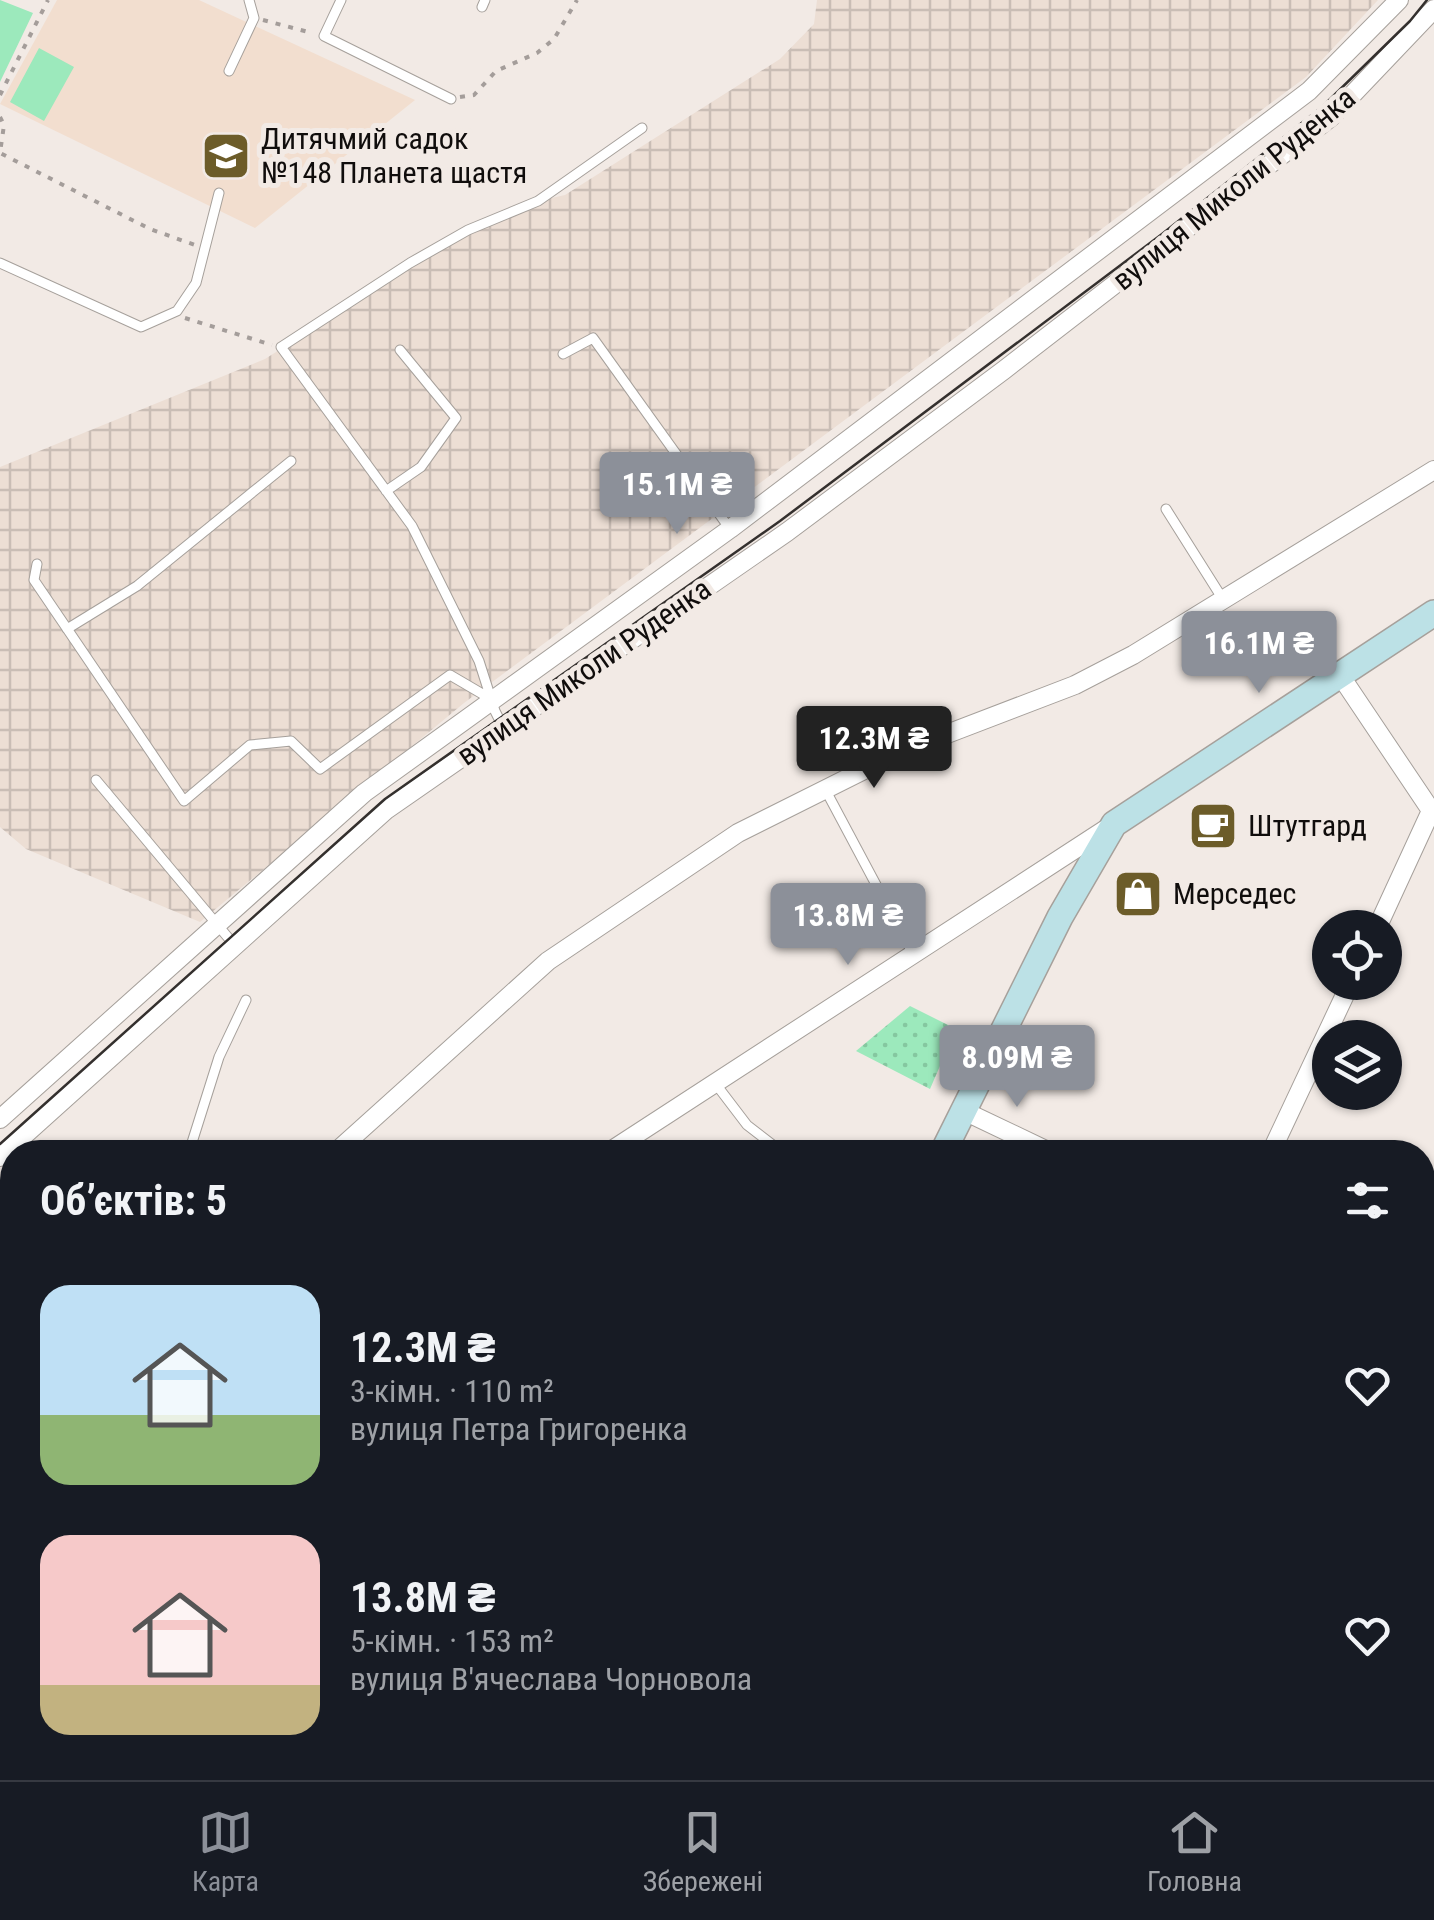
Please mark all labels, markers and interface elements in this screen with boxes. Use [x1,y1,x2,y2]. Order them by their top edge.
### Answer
street label: вулиця Миколи Руденка [1105,80,1362,297]
place label: Дитячмий садок №148 Планета щастя [261,121,527,190]
school or university icon: Дитячмий садок №148 Планета щастя [200,130,252,182]
pin: 15.1M ₴ [585,452,769,537]
text: 15.1M ₴ [622,465,732,503]
street label: вулиця Миколи Руденка [450,571,717,772]
pin: 16.1M ₴ [1167,611,1351,696]
text: 16.1M ₴ [1204,624,1314,662]
pin: 12.3M ₴ [782,706,966,791]
text: 12.3M ₴ [819,719,929,757]
cafe icon: Штутгард [1187,800,1239,852]
place label: Штутгард [1248,808,1367,843]
shop icon: Мерседес [1112,868,1164,920]
place label: Мерседес [1173,876,1296,911]
pin: 13.8M ₴ [756,883,940,968]
text: 13.8M ₴ [793,896,903,934]
map controls [1312,910,1402,1110]
button: locate [1312,910,1402,1000]
button: layers [1312,1020,1402,1110]
pin: 8.09M ₴ [925,1025,1109,1110]
text: 8.09M ₴ [962,1038,1072,1076]
icon: filters [1340,1173,1395,1228]
text: Об’єктів: 5 [40,1176,227,1225]
text: 12.3M ₴ [350,1323,495,1372]
icon: home [120,1325,240,1445]
icon: heart [1340,1358,1395,1413]
text: 3-кімн. · 110 m² [350,1372,554,1410]
text: вулиця Петра Григоренка [350,1410,688,1448]
text: 13.8M ₴ [350,1573,495,1622]
icon: home [120,1575,240,1695]
icon: heart [1340,1608,1395,1663]
text: 5-кімн. · 153 m² [350,1622,554,1660]
text: вулиця В'ячеслава Чорновола [350,1660,752,1698]
tab: Карта [192,1805,259,1898]
tab: Збережені [643,1805,763,1898]
tab: Головна [1147,1805,1242,1898]

